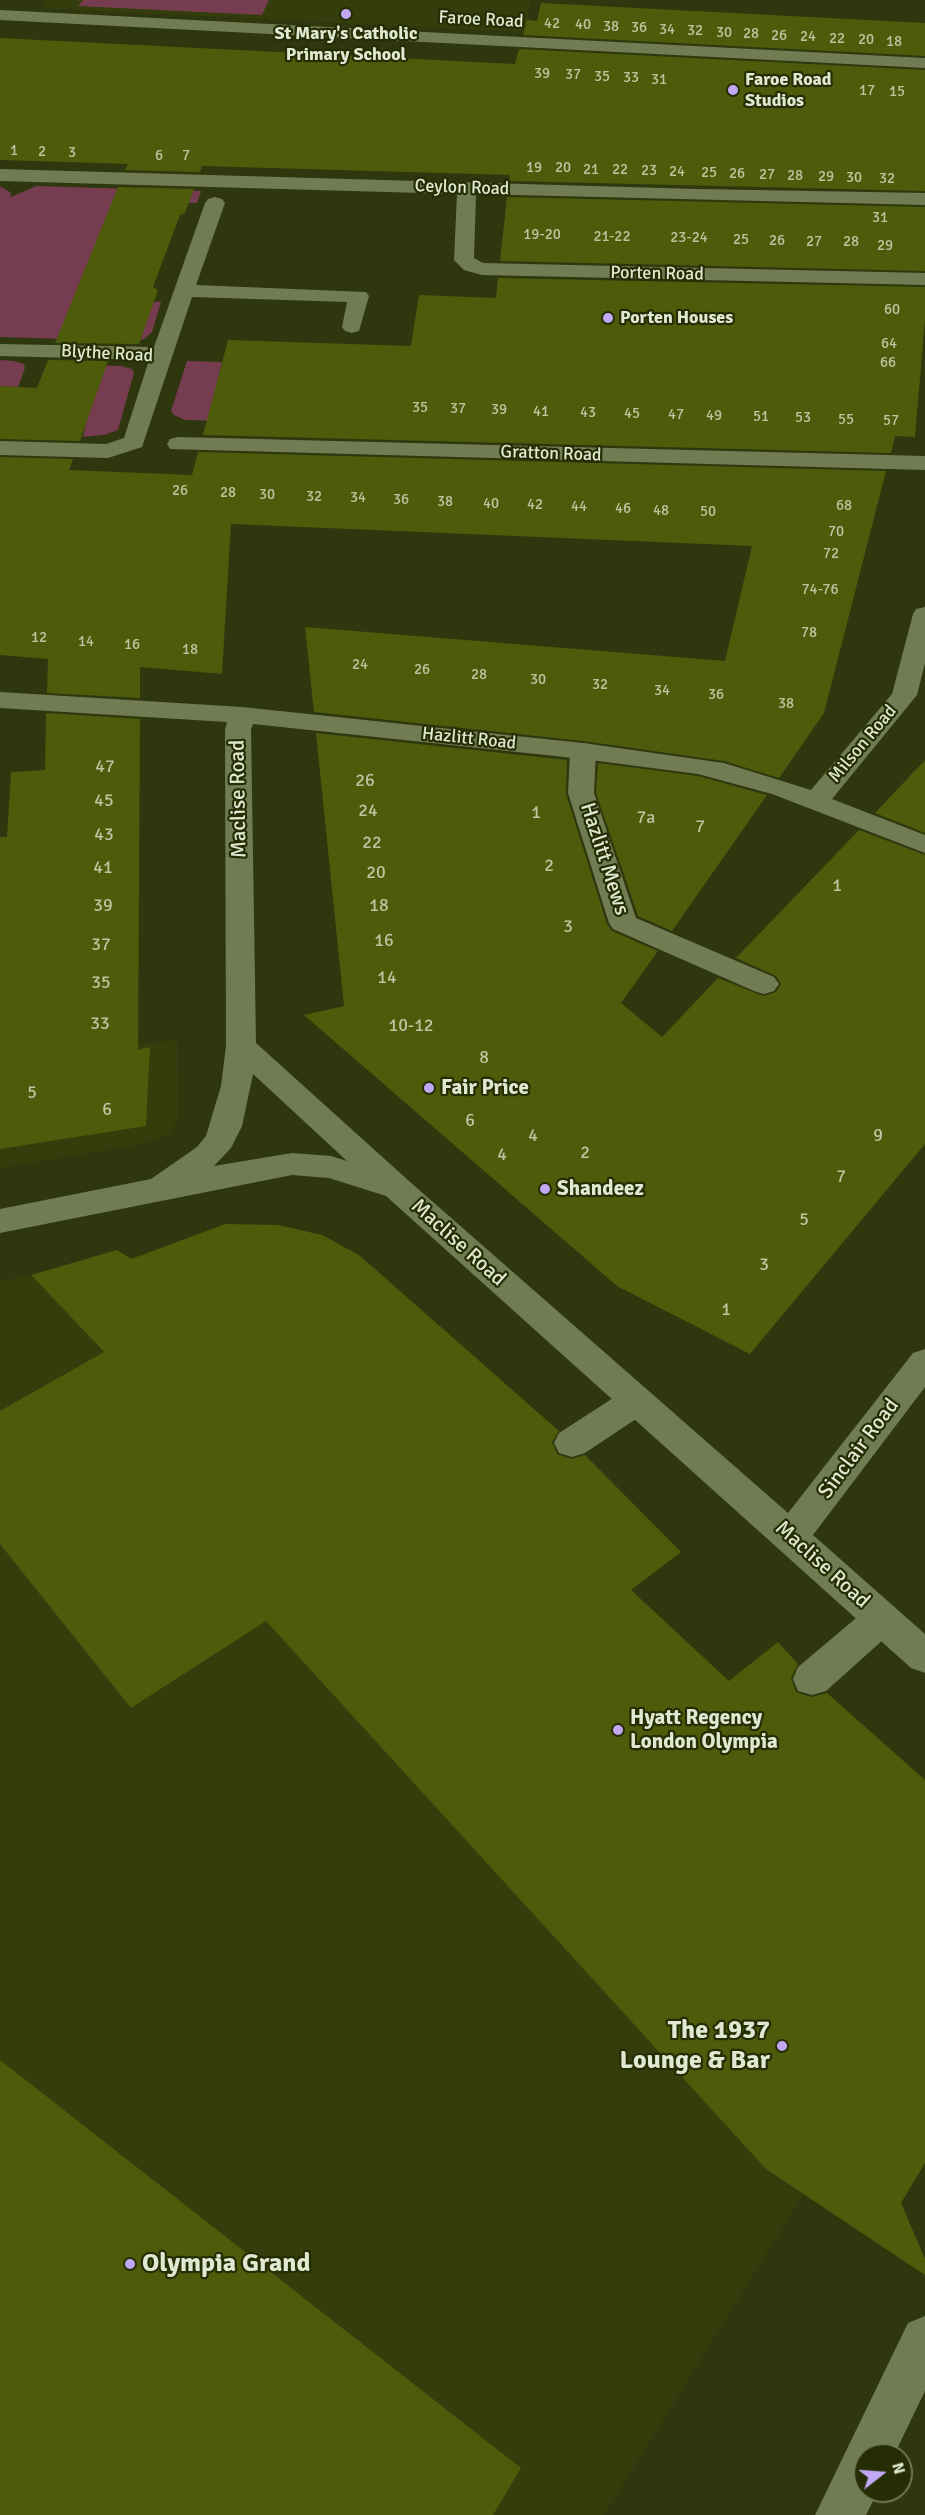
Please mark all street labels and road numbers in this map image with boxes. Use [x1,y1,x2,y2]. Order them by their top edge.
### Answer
street label: Faroe Road [438,7,524,33]
street label: Ceylon Road [414,176,510,200]
street label: Porten Road [610,262,704,286]
street label: Blythe Road [60,341,154,367]
street label: Gratton Road [500,441,602,467]
street label: Milson Road [824,701,902,787]
street label: Hazlitt Road [421,723,517,755]
street label: Maclise Road [225,740,253,858]
street label: Hazlitt Mews [574,800,634,918]
street label: Maclise Road [406,1194,510,1292]
street label: Sinclair Road [813,1394,905,1504]
street label: Maclise Road [770,1516,874,1614]

